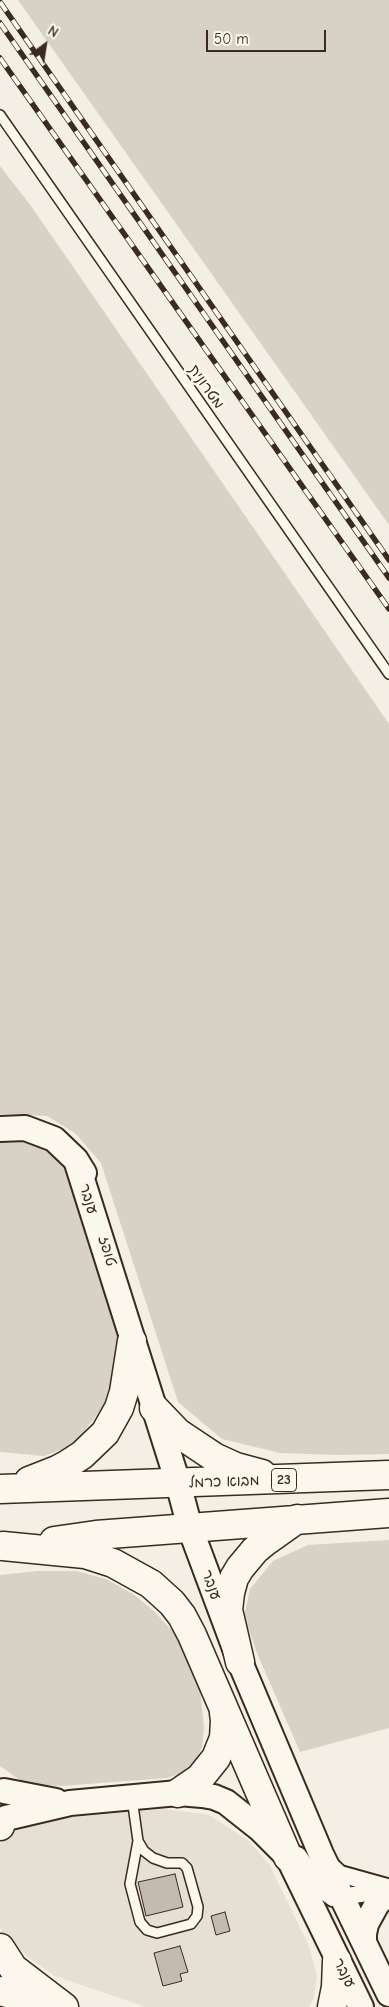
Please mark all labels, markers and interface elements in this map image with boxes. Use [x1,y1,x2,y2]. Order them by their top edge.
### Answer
north arrow [20,20,70,70]
scale bar [209,20,329,52]
text: N [45,22,61,41]
text: 50 m [214,30,249,48]
street label: מטרונית [184,361,228,413]
street label: ענבר [75,1182,101,1216]
street label: טופז [94,1234,120,1268]
road number: 23 [272,1468,296,1492]
street label: מבוא כרמל [188,1472,260,1492]
street label: ענבר [197,1568,225,1602]
street label: ענבר [329,1955,359,1991]

